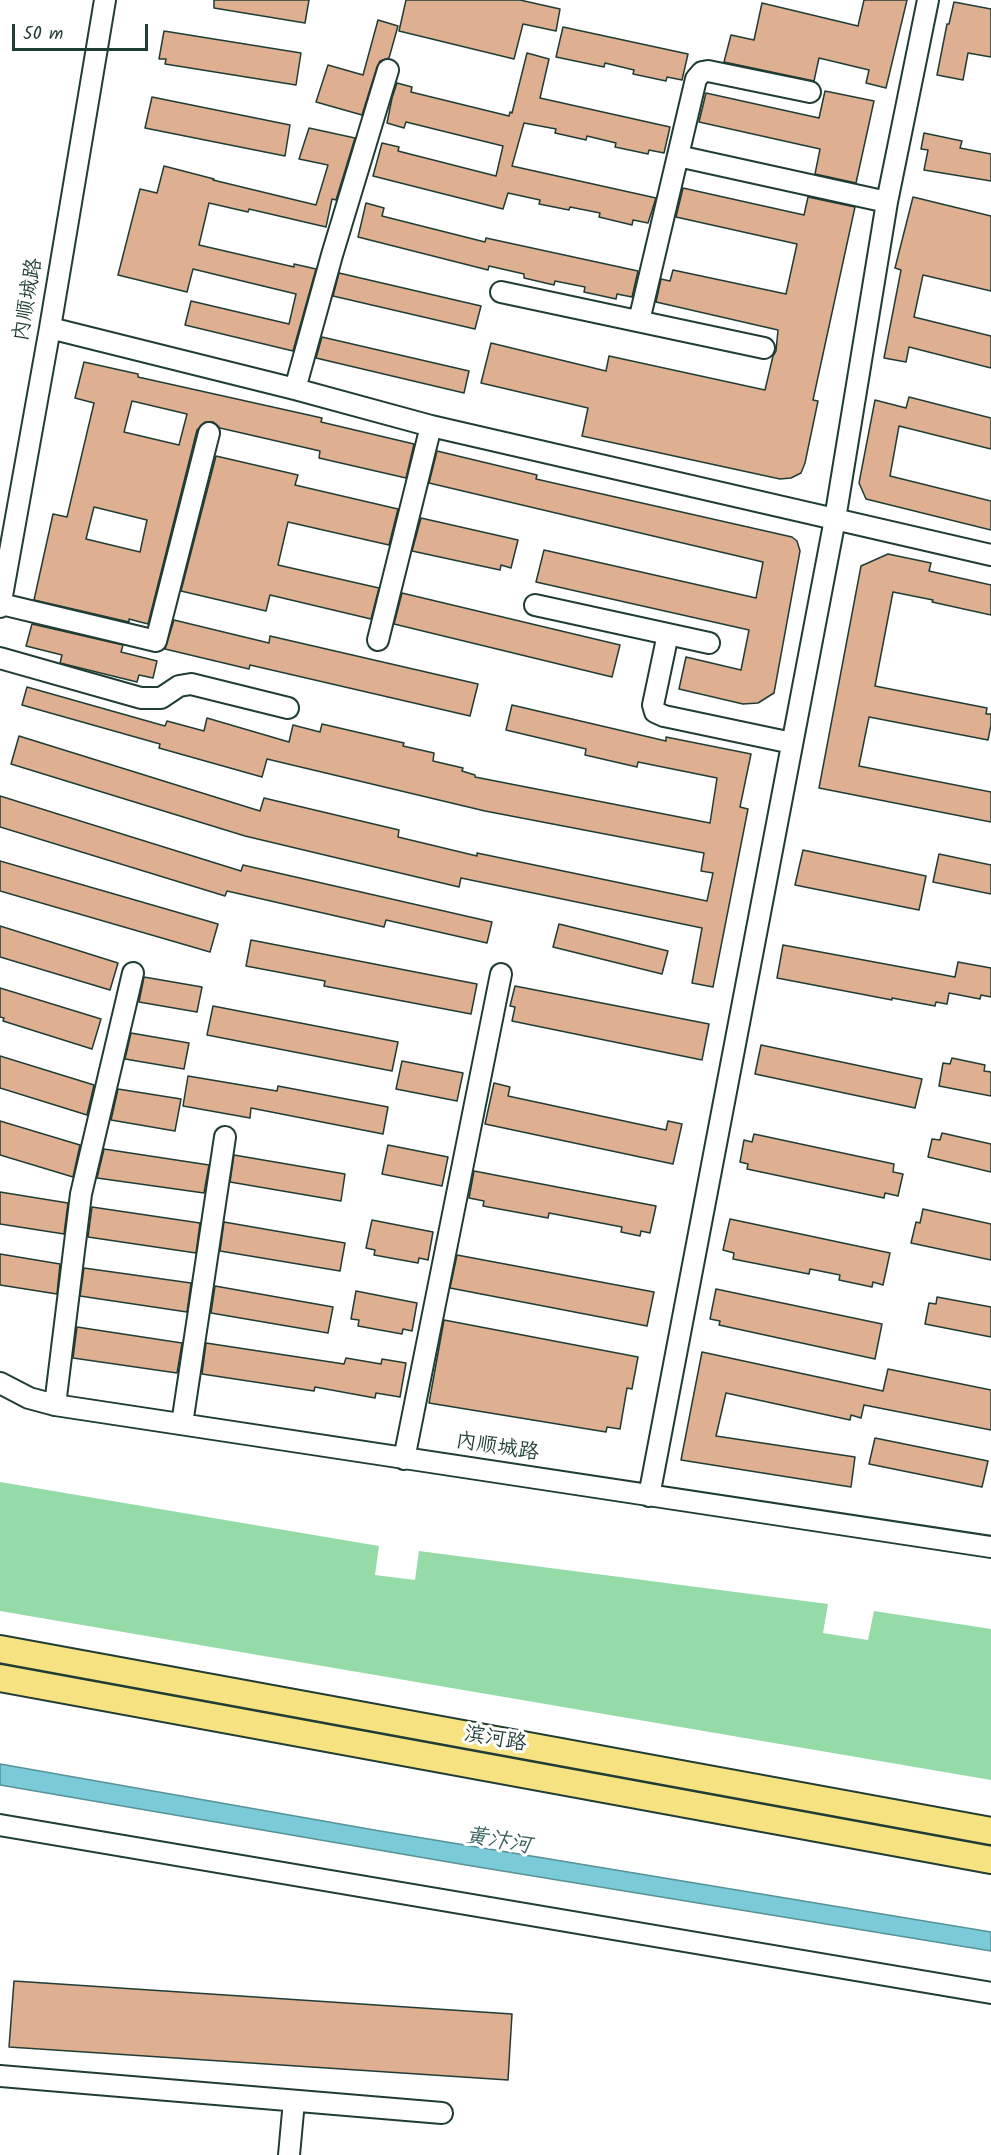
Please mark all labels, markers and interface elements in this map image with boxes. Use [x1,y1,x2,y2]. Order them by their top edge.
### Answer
scale bar [15,12,152,50]
text: 50 m [23,20,63,49]
street label: 内顺城路 [10,256,50,344]
street label: 内顺城路 [454,1430,540,1468]
street label: 滨河路 [462,1723,528,1759]
water label: 黄汴河 [463,1824,533,1862]

